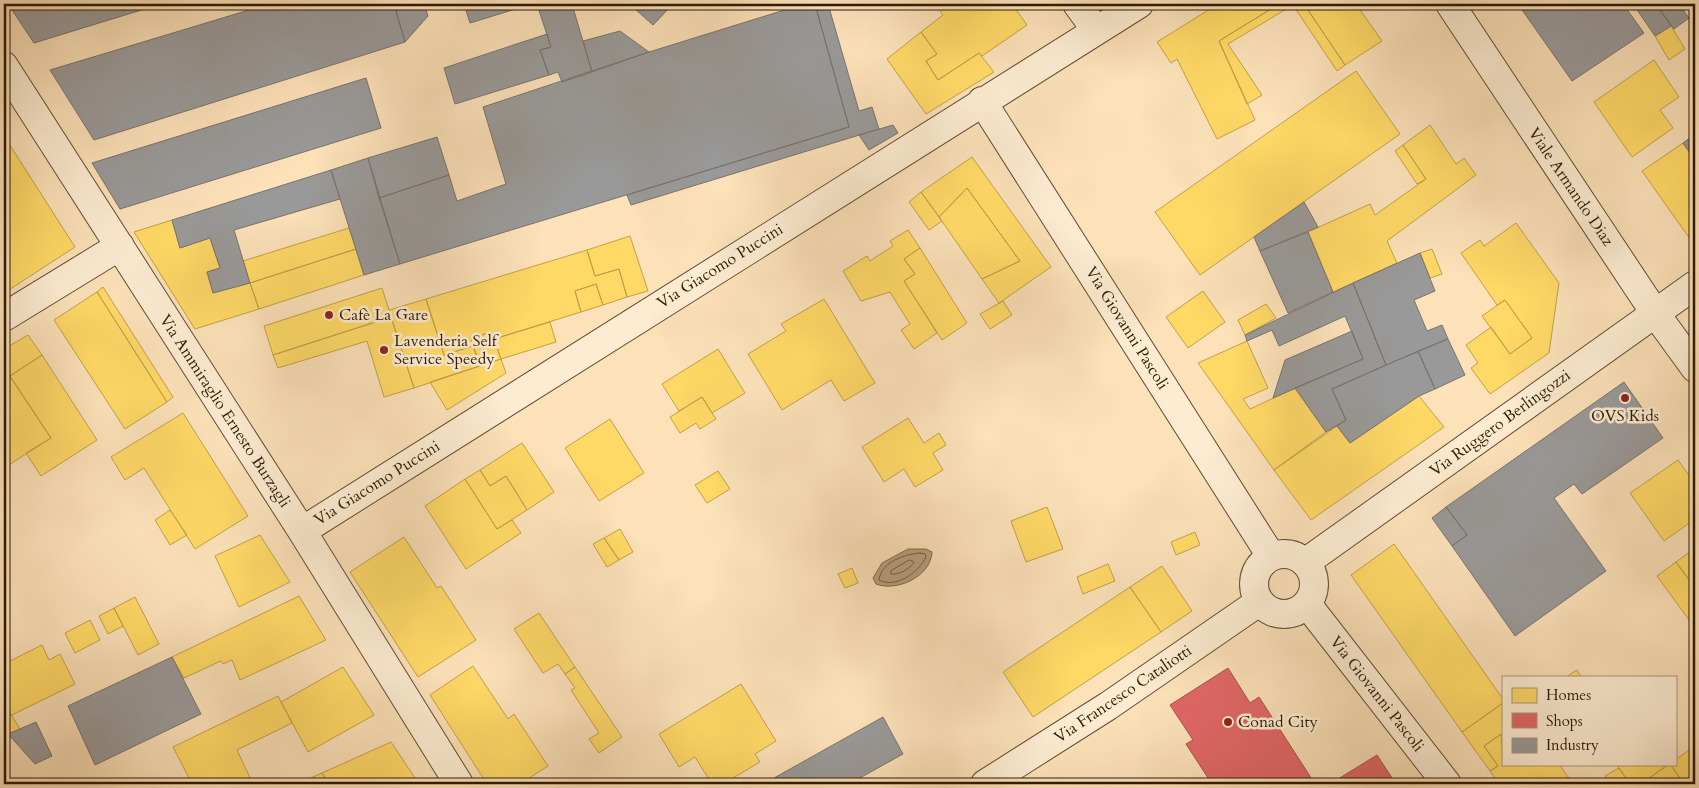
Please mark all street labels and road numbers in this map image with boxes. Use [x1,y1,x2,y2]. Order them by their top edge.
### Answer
street label: Viale Armando Diaz [1523,123,1619,251]
street label: Via Giacomo Puccini [653,218,788,314]
street label: Via Giovanni Pascoli [1080,262,1174,394]
street label: Via Ammiraglio Ernesto Burzagli [154,310,296,512]
street label: Via Ruggero Berlingozzi [1425,364,1575,482]
street label: Via Giacomo Puccini [310,435,445,531]
street label: Via Giovanni Pascoli [1325,631,1430,757]
street label: Via Francesco Cataliotti [1050,639,1197,748]

